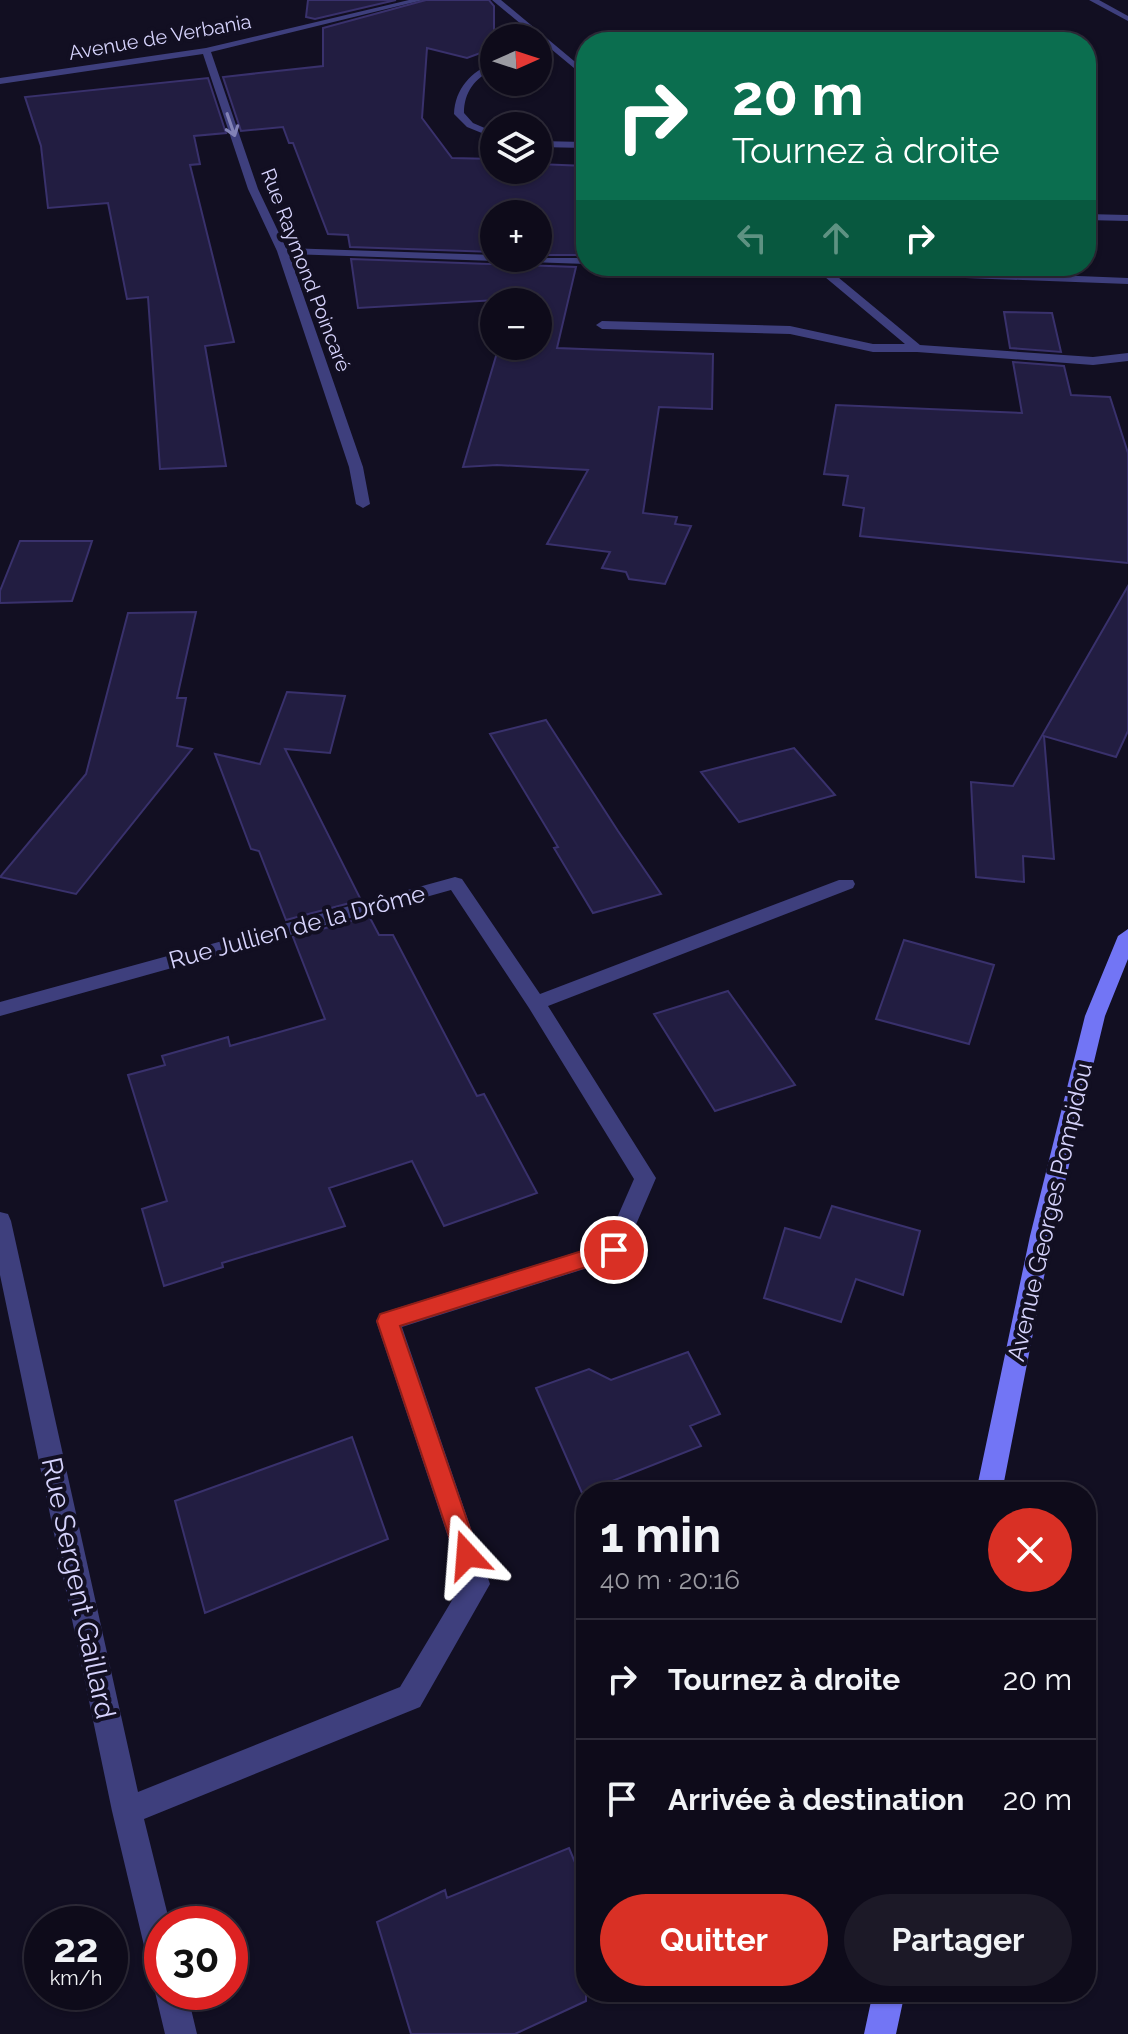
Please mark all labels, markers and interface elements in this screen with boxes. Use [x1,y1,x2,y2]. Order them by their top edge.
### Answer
street label: Avenue de Verbania [67,9,253,65]
north arrow [480,24,552,96]
map controls [480,24,552,360]
text: 20 m [732,62,864,128]
icon: right [600,64,704,168]
button: layers [480,112,552,184]
one-way arrow [224,113,239,138]
text: Tournez à droite [732,129,1000,171]
street label: Rue Raymond Poincaré [256,165,356,375]
button: + [480,200,552,272]
icon: left [730,216,774,260]
icon: ahead [814,216,858,260]
icon: right [898,216,942,260]
button: − [480,288,552,360]
street label: Rue Jullien de la Drôme [166,878,428,975]
street label: Avenue Georges Pompidou [1001,1060,1098,1364]
pin [580,1216,648,1284]
icon: arrive [592,1228,636,1272]
street label: Rue Sergent Gaillard [35,1454,122,1722]
text: 1 min [600,1507,721,1563]
button: close [988,1508,1072,1592]
position arrow [425,1513,509,1597]
text: 40 m · 20:16 [600,1565,740,1595]
icon: right [600,1657,644,1701]
text: Tournez à droite [668,1662,900,1697]
text: 20 m [1003,1662,1072,1697]
icon: arrive [600,1777,644,1821]
text: Arrivée à destination [668,1782,964,1817]
text: 20 m [1003,1782,1072,1817]
button: Quitter [600,1894,828,1986]
button: Partager [844,1894,1072,1986]
speed limit sign: 30 [144,1906,248,2010]
text: 22 [53,1924,99,1971]
text: km/h [50,1966,102,1990]

